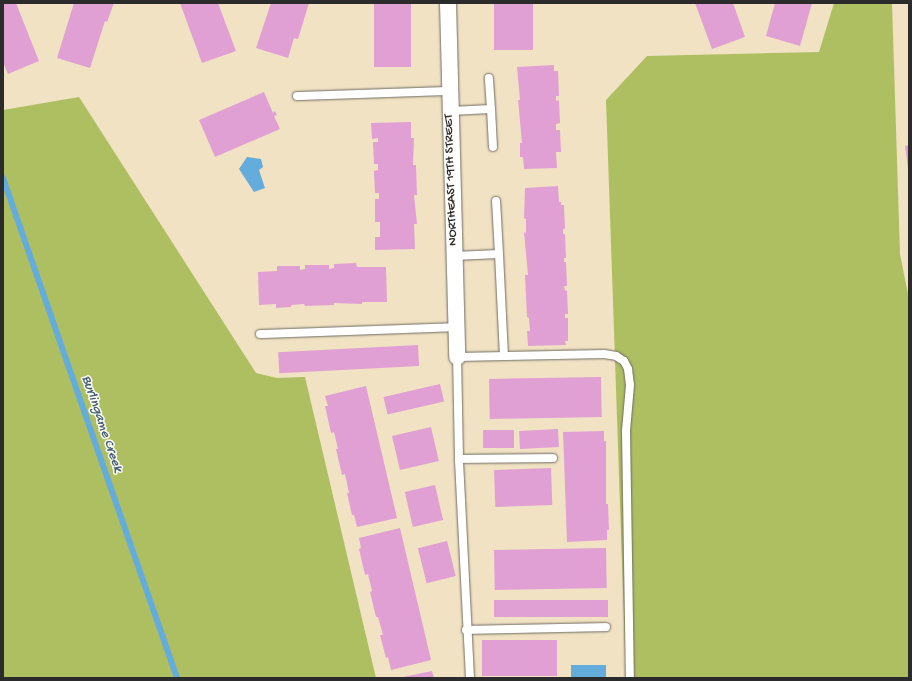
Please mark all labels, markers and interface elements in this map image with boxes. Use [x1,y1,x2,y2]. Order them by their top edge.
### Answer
street label: NORTHEAST 19TH STREET [442,114,462,246]
water label: Burlingame Creek [77,374,125,474]

